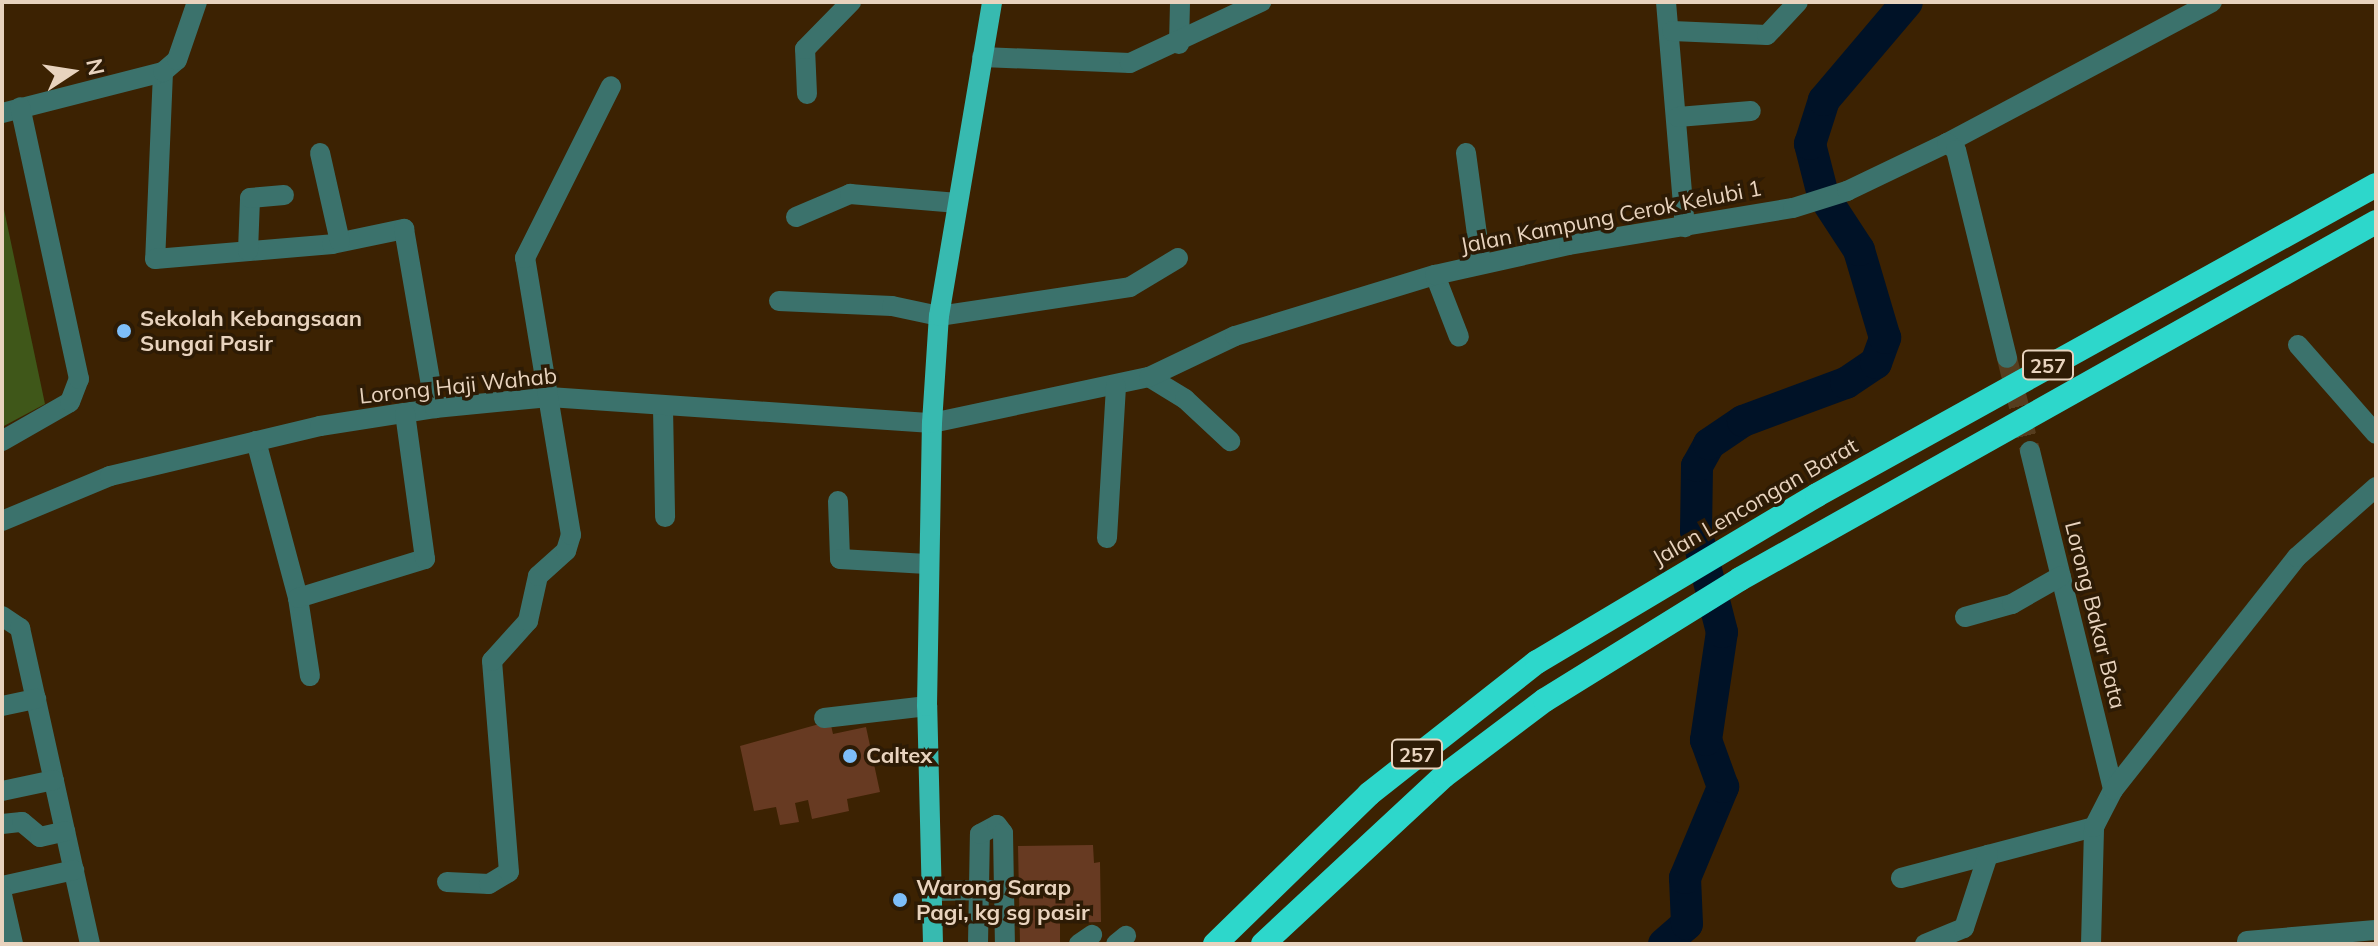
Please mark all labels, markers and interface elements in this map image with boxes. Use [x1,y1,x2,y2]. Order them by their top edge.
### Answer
north arrow [32,32,112,112]
text: N [80,56,111,78]
street label: Jalan Kampung Cerok Kelubi 1 [1458,175,1764,259]
place label: Sekolah Kebangsaan Sungai Pasir [140,305,362,356]
marker: Sekolah Kebangsaan Sungai Pasir [115,322,133,340]
road number: 257 [2022,349,2074,381]
street label: Lorong Haji Wahab [358,362,558,410]
street label: Jalan Lencongan Barat [1648,432,1862,572]
street label: Lorong Bakar Bata [2059,519,2131,711]
road number: 257 [1391,738,1443,770]
place label: Caltex [866,743,932,769]
marker: Caltex [841,747,859,765]
place label: Warong Sarap Pagi, kg sg pasir [916,874,1090,926]
marker: Warong Sarap Pagi, kg sg pasir [891,891,909,909]

